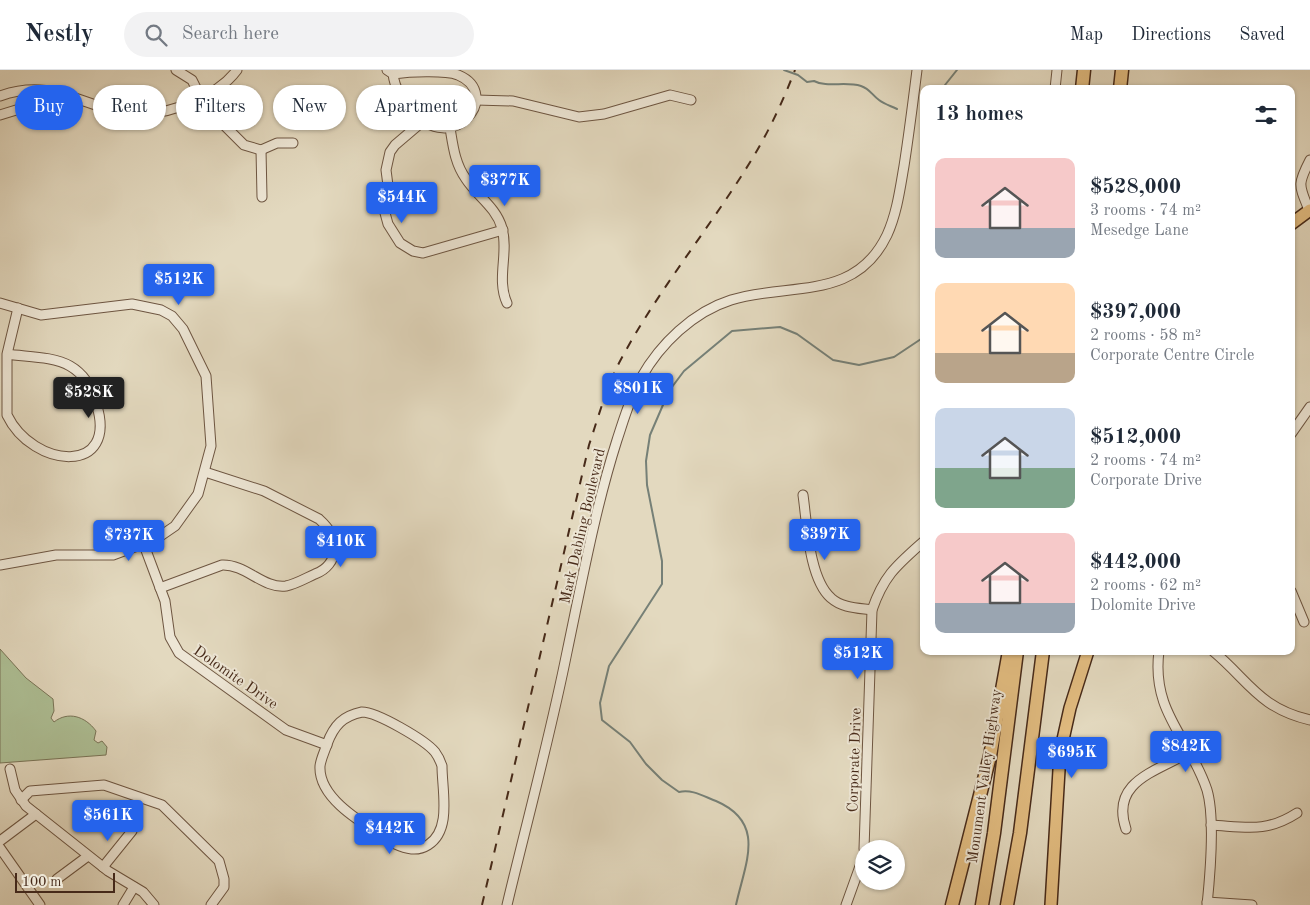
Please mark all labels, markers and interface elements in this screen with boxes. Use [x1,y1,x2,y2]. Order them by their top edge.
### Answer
search box [124,12,474,57]
icon: search [142,21,170,49]
text: Nestly [25,23,94,47]
text: Search here [182,25,279,44]
text: Map [1070,26,1103,44]
text: Directions [1131,26,1211,44]
text: Saved [1239,26,1285,44]
chip: Buy [15,85,83,130]
chip: Rent [93,85,166,130]
chip: Filters [176,85,263,130]
chip: New [273,85,346,130]
chip: Apartment [356,85,476,130]
icon: filters [1252,101,1280,129]
text: 13 homes [935,104,1023,125]
pin: $377K [470,164,540,207]
text: $377K [480,173,530,189]
text: $528,000 [1090,177,1181,198]
icon: home [975,178,1035,238]
pin: $544K [367,182,437,224]
text: $544K [377,190,427,206]
text: 3 rooms · 74 m² [1090,203,1201,219]
text: Mesedge Lane [1090,223,1189,239]
pin: $512K [144,264,214,306]
text: $512K [154,272,204,288]
text: $397,000 [1090,302,1181,323]
icon: home [975,303,1035,363]
text: 2 rooms · 58 m² [1090,328,1201,344]
text: Corporate Centre Circle [1090,348,1254,364]
pin: $801K [603,372,673,415]
pin: $528K [54,376,124,419]
text: $801K [613,381,663,397]
text: $528K [64,385,114,401]
text: $512,000 [1090,427,1181,448]
icon: home [975,428,1035,488]
street label: Mark Dabling Boulevard [558,447,609,606]
text: 2 rooms · 74 m² [1090,453,1201,469]
text: Corporate Drive [1090,473,1202,489]
pin: $397K [790,518,860,561]
pin: $737K [94,520,164,562]
pin: $410K [306,526,376,568]
text: $397K [800,527,850,543]
text: $737K [104,528,154,544]
text: $410K [316,534,366,550]
text: $442,000 [1090,552,1181,573]
icon: home [975,553,1035,613]
text: 2 rooms · 62 m² [1090,578,1201,594]
text: Dolomite Drive [1090,598,1196,614]
pin: $512K [823,638,893,680]
street label: Dolomite Drive [190,644,280,713]
text: $512K [833,646,883,662]
street label: Monument Valley Highway [966,688,1005,864]
street label: Corporate Drive [846,707,865,813]
pin: $842K [1151,730,1221,773]
pin: $695K [1037,736,1107,779]
text: $842K [1161,739,1211,755]
text: $695K [1047,745,1097,761]
pin: $561K [73,800,143,842]
text: $561K [83,808,133,824]
pin: $442K [355,812,425,855]
text: $442K [365,821,415,837]
map controls [855,840,905,890]
button: layers [855,840,905,890]
scale bar [15,870,115,893]
text: 100 m [22,875,61,889]

